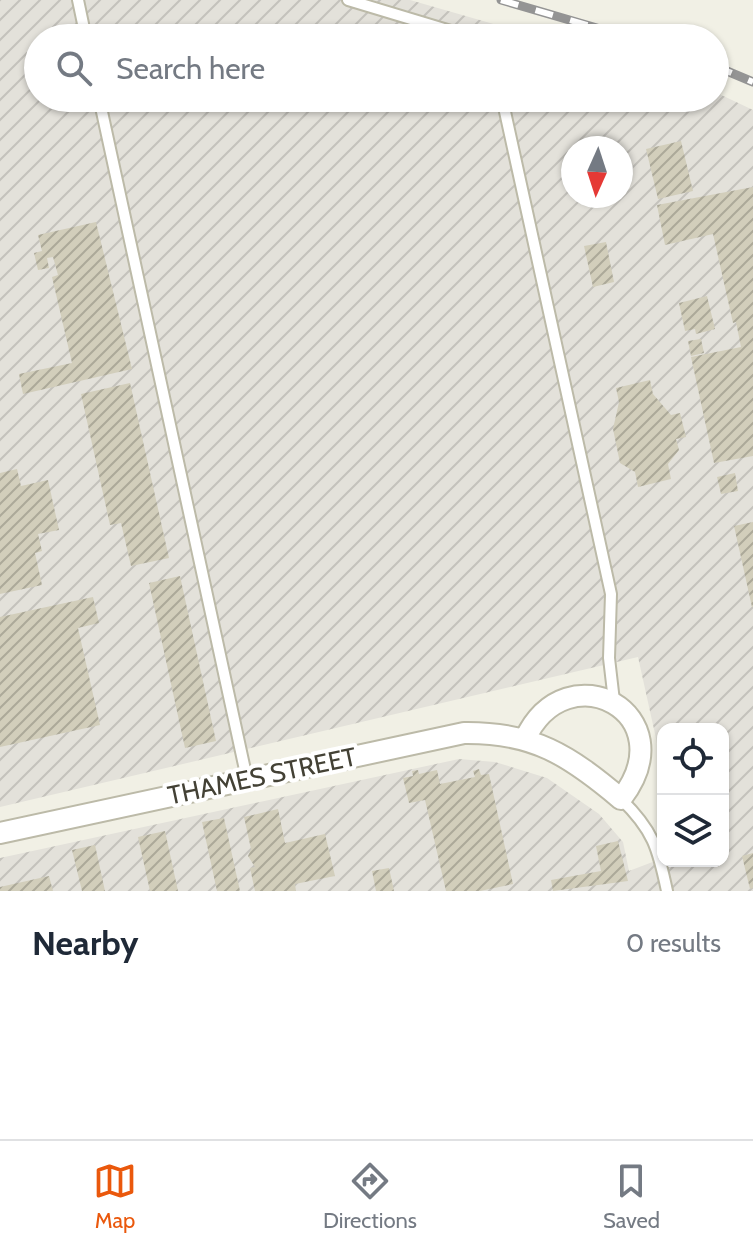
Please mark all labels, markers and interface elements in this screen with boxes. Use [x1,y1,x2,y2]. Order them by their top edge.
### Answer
search box [24,24,729,112]
icon: search [52,46,96,90]
text: Search here [116,50,265,87]
north arrow [561,136,633,208]
map controls [657,723,729,867]
button: locate [657,723,729,795]
street label: THAMES STREET [165,740,359,812]
button: layers [657,795,729,867]
text: Nearby [32,922,139,964]
text: 0 results [626,927,721,959]
tab: Map [93,1159,137,1234]
tab: Directions [323,1159,417,1234]
tab: Saved [603,1159,660,1234]

